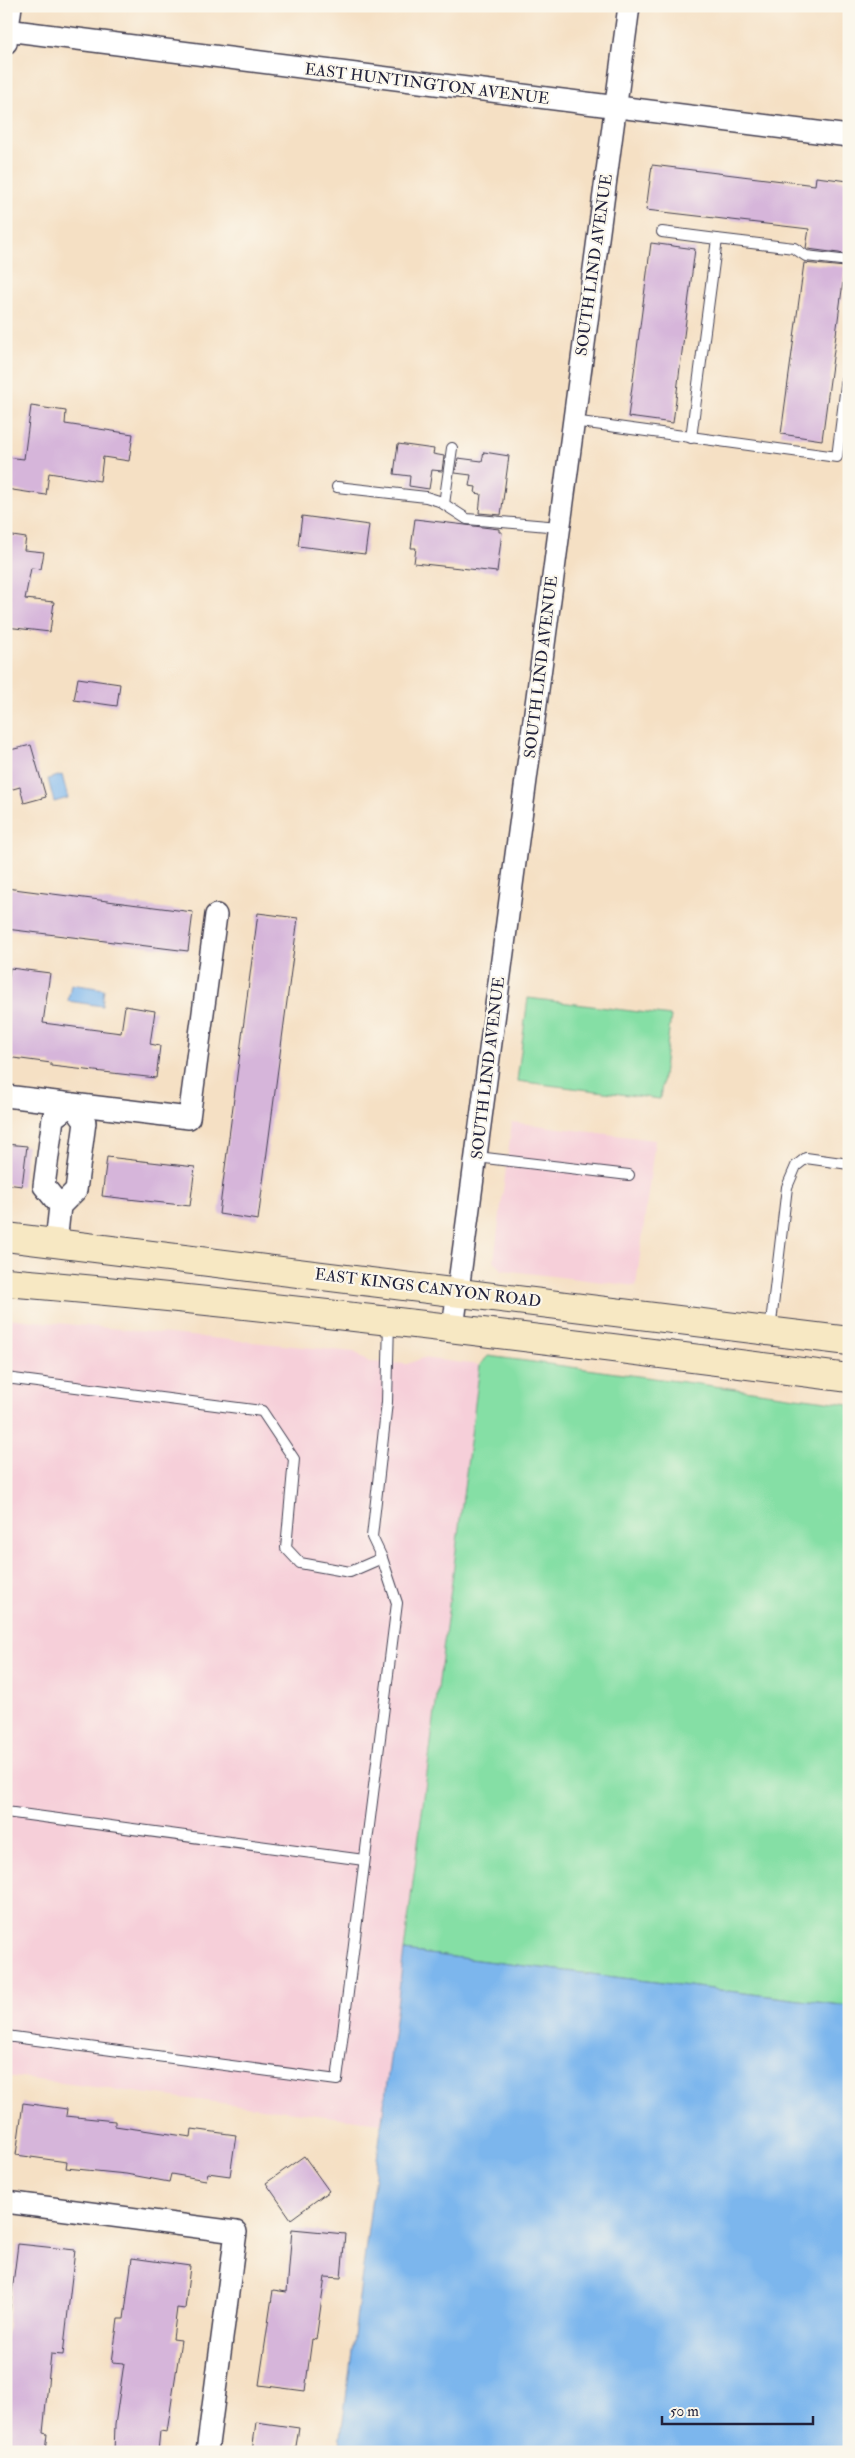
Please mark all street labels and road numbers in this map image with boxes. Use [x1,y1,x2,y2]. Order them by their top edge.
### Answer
street label: EAST HUNTINGTON AVENUE [304,59,550,109]
street label: SOUTH LIND AVENUE [571,173,617,357]
street label: SOUTH LIND AVENUE [520,575,562,759]
street label: SOUTH LIND AVENUE [467,976,509,1160]
street label: EAST KINGS CANYON ROAD [314,1264,542,1312]

